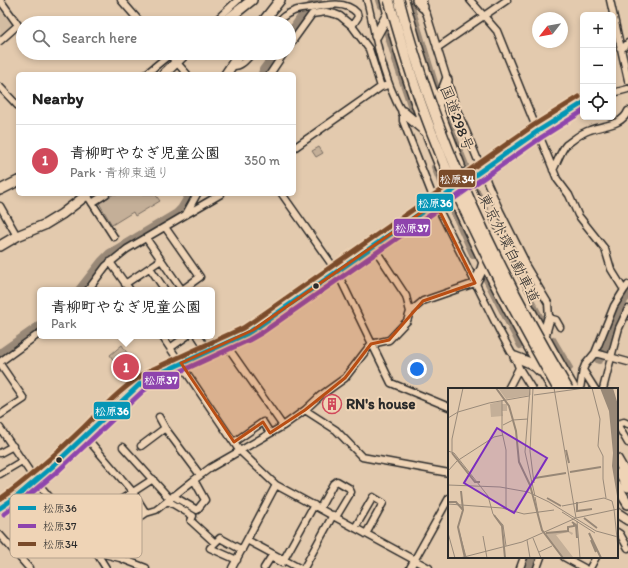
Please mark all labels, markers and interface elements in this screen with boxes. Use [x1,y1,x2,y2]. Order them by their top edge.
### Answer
north arrow [532,12,568,48]
map controls [580,12,616,120]
button: + [580,12,616,48]
search box [16,16,296,60]
icon: search [30,27,52,49]
text: Search here [62,29,137,47]
button: − [580,48,616,84]
street label: 国道298号 [436,83,478,153]
button: locate [580,84,616,120]
text: Nearby [32,88,84,108]
text: 青柳町やなぎ児童公園 [70,144,220,162]
text: 1 [42,153,48,168]
text: 350 m [244,153,280,168]
text: Park · 青柳東通り [70,165,170,180]
line badge: 松原34 [438,169,476,188]
text: 松原34 [440,173,475,186]
street label: 東京外環自動車道 [475,190,543,306]
line badge: 松原36 [416,193,454,212]
text: 松原36 [418,197,452,210]
line badge: 松原37 [393,218,431,237]
text: 松原37 [395,222,429,235]
unlabelled marker [311,281,321,291]
popup [37,287,215,339]
text: 青柳町やなぎ児童公園 [51,298,201,316]
text: Park [51,316,77,331]
pin: 1 [113,352,139,382]
your location [407,359,427,379]
line badge: 松原37 [142,371,180,390]
text: 松原37 [144,374,178,387]
inset map [448,388,618,558]
building icon: RN's house [321,393,343,415]
place label: RN's house [346,395,416,413]
line badge: 松原36 [93,401,131,420]
text: 松原36 [95,405,129,418]
unlabelled marker [54,455,64,465]
legend [10,494,142,558]
text: 松原36 [43,502,77,515]
text: 松原37 [43,520,77,533]
text: 松原34 [43,538,78,551]

